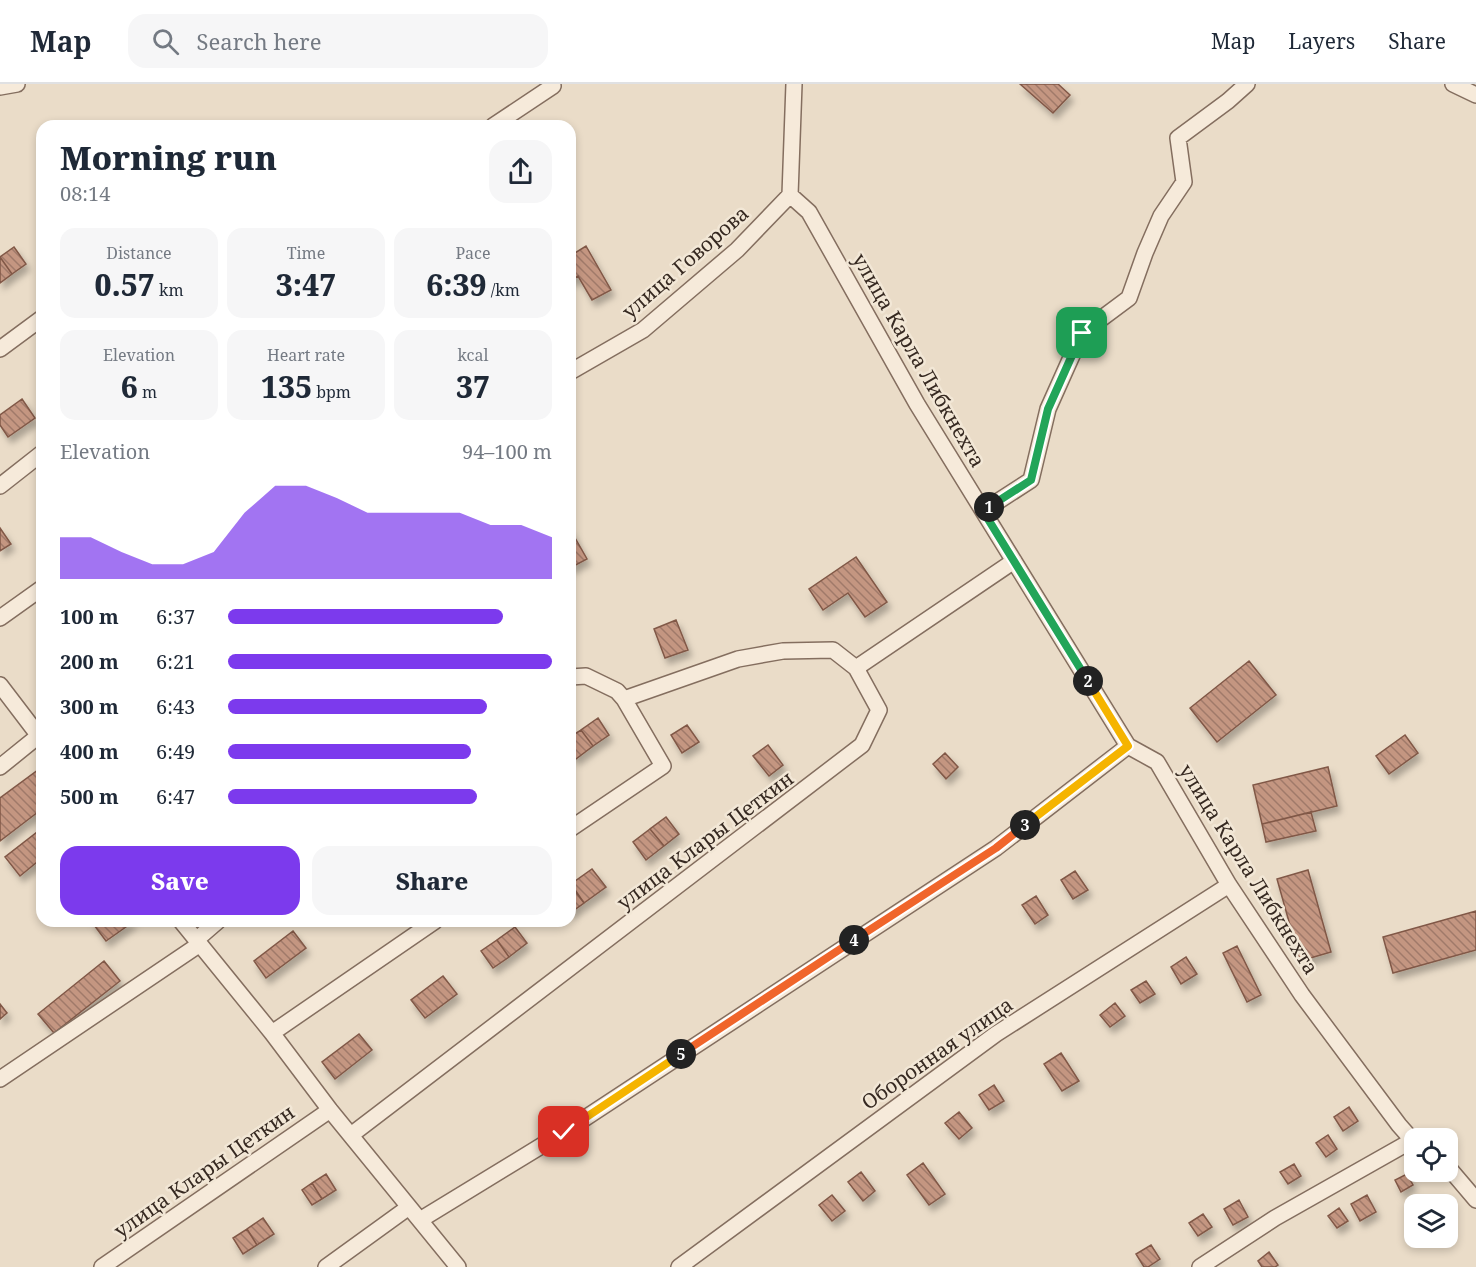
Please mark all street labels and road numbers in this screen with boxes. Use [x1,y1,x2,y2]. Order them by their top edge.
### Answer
street label: улица Говорова [616,200,754,324]
street label: улица Карла Либкнехта [846,248,992,472]
street label: улица Карла Либкнехта [1173,759,1325,979]
street label: улица Клары Цеткин [611,765,799,915]
street label: Оборонная улица [856,991,1018,1115]
street label: улица Клары Цеткин [108,1098,300,1244]

